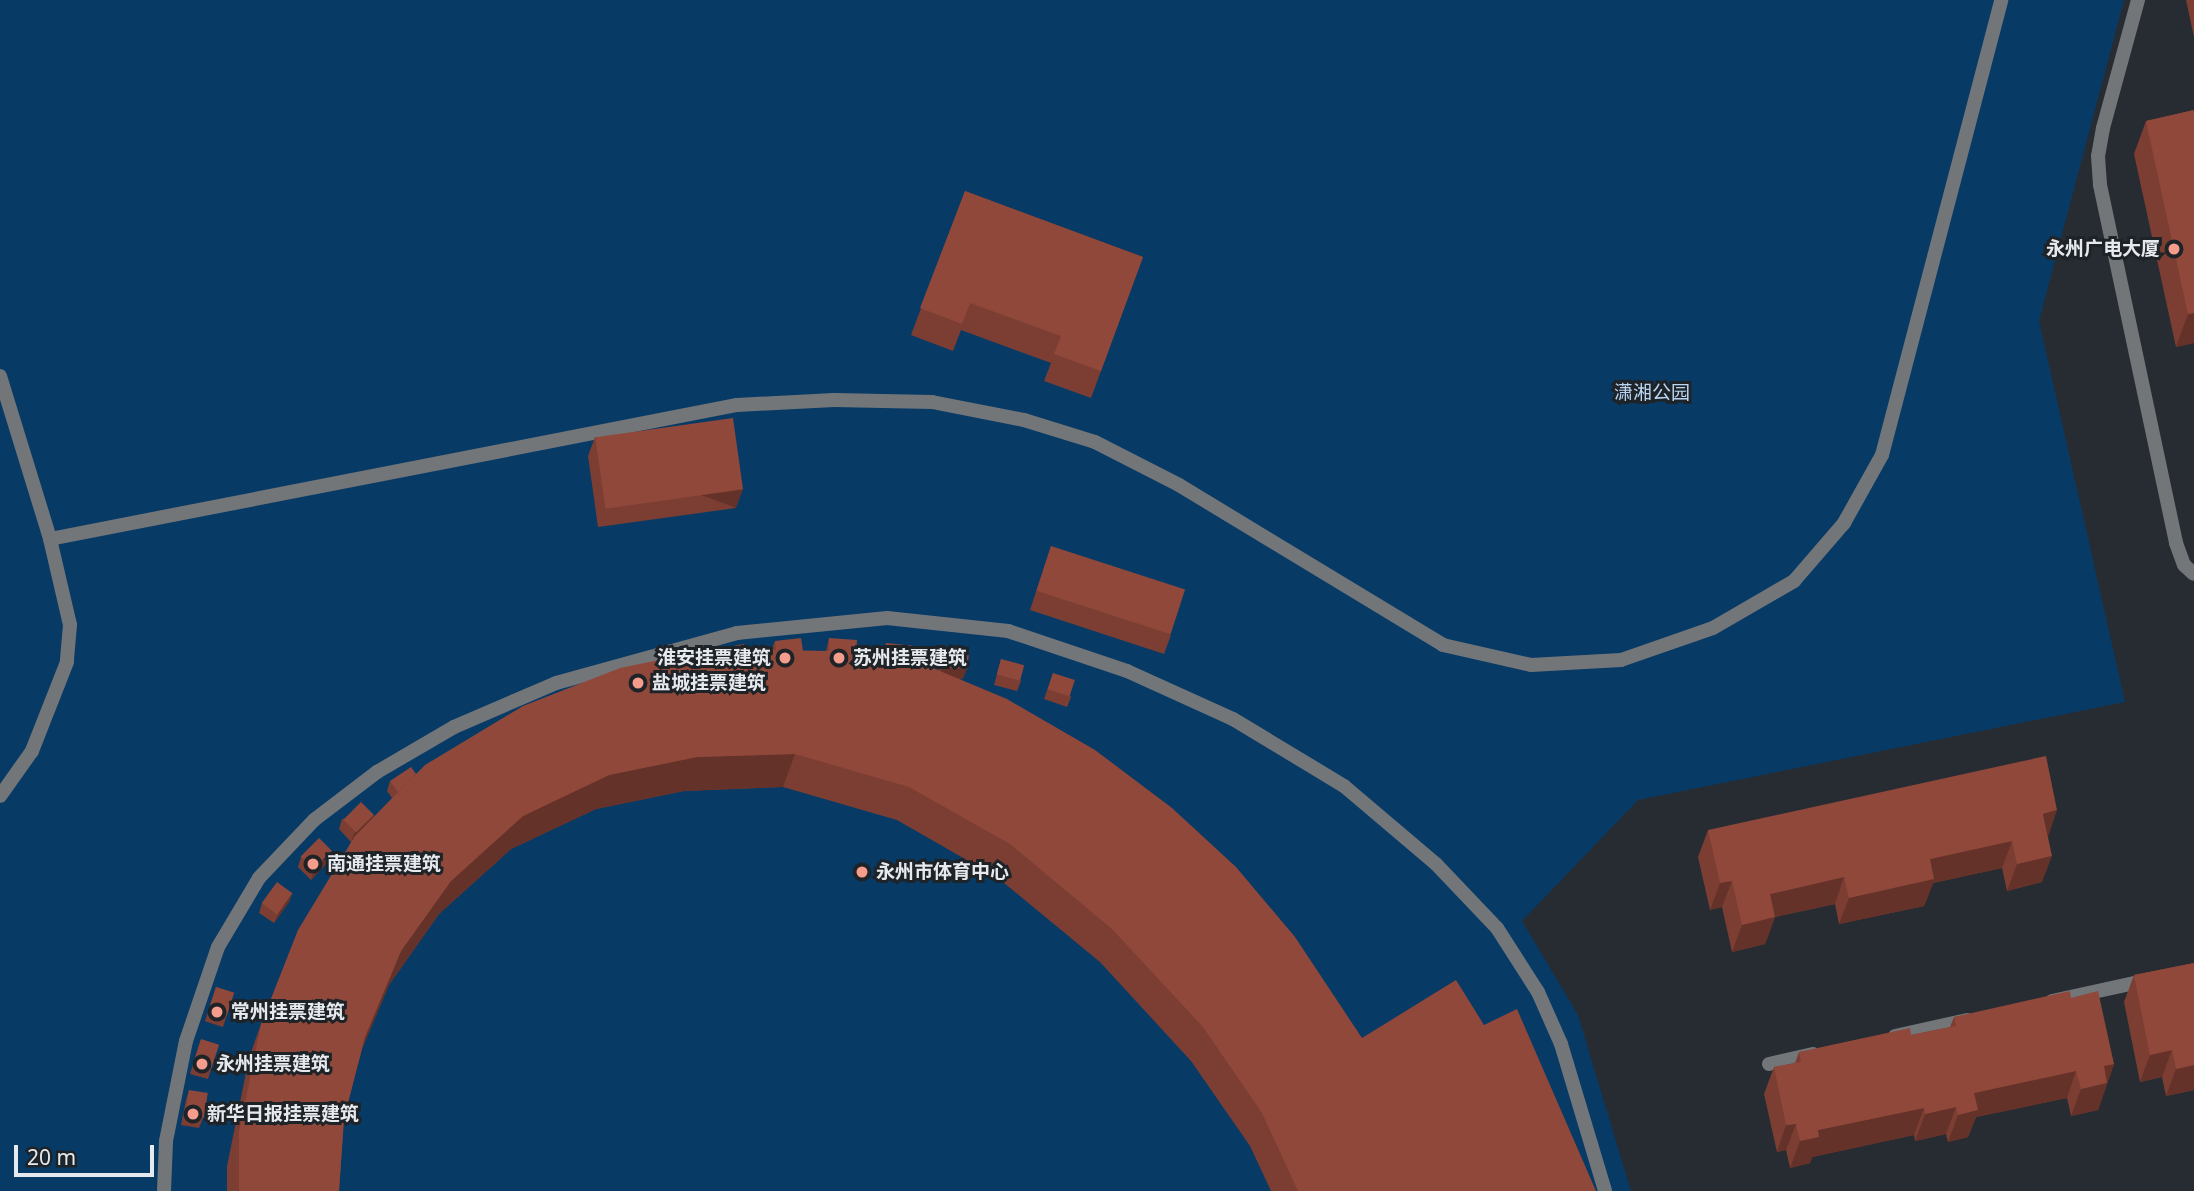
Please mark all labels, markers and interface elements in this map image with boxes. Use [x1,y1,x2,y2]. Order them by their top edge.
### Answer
place label: 永州广电大厦 [2046,238,2160,260]
marker: 永州广电大厦 [2166,241,2182,257]
park label: 潇湘公园 [1614,382,1690,404]
place label: 淮安挂票建筑 [657,647,771,669]
place label: 苏州挂票建筑 [853,647,967,669]
marker: 淮安挂票建筑 [777,650,793,666]
marker: 苏州挂票建筑 [831,650,847,666]
place label: 盐城挂票建筑 [652,672,766,694]
marker: 盐城挂票建筑 [630,675,646,691]
place label: 南通挂票建筑 [327,853,441,875]
marker: 南通挂票建筑 [305,856,321,872]
place label: 永州市体育中心 [876,861,1009,883]
marker: 永州市体育中心 [854,864,870,880]
place label: 常州挂票建筑 [231,1001,345,1023]
marker: 常州挂票建筑 [209,1004,225,1020]
place label: 永州挂票建筑 [216,1053,330,1075]
marker: 永州挂票建筑 [194,1056,210,1072]
place label: 新华日报挂票建筑 [207,1103,359,1125]
marker: 新华日报挂票建筑 [185,1106,201,1122]
scale bar [18,1132,158,1176]
text: 20 m [27,1143,76,1171]

